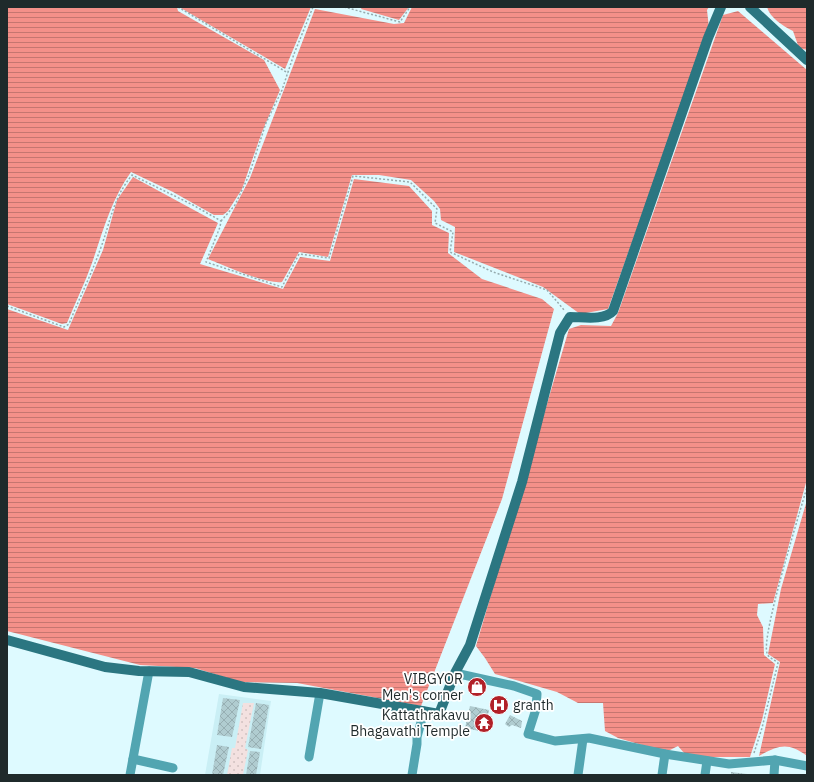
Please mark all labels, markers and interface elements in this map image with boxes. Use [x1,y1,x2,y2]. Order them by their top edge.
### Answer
place label: VIBGYOR Men's corner [382,670,463,704]
shop icon: VIBGYOR Men's corner [466,676,488,698]
hospital icon: granth [488,694,510,716]
place label: granth [513,696,554,714]
place label: Kattathrakavu Bhagavathi Temple [350,706,470,740]
temple icon: Kattathrakavu Bhagavathi Temple [473,712,495,734]

